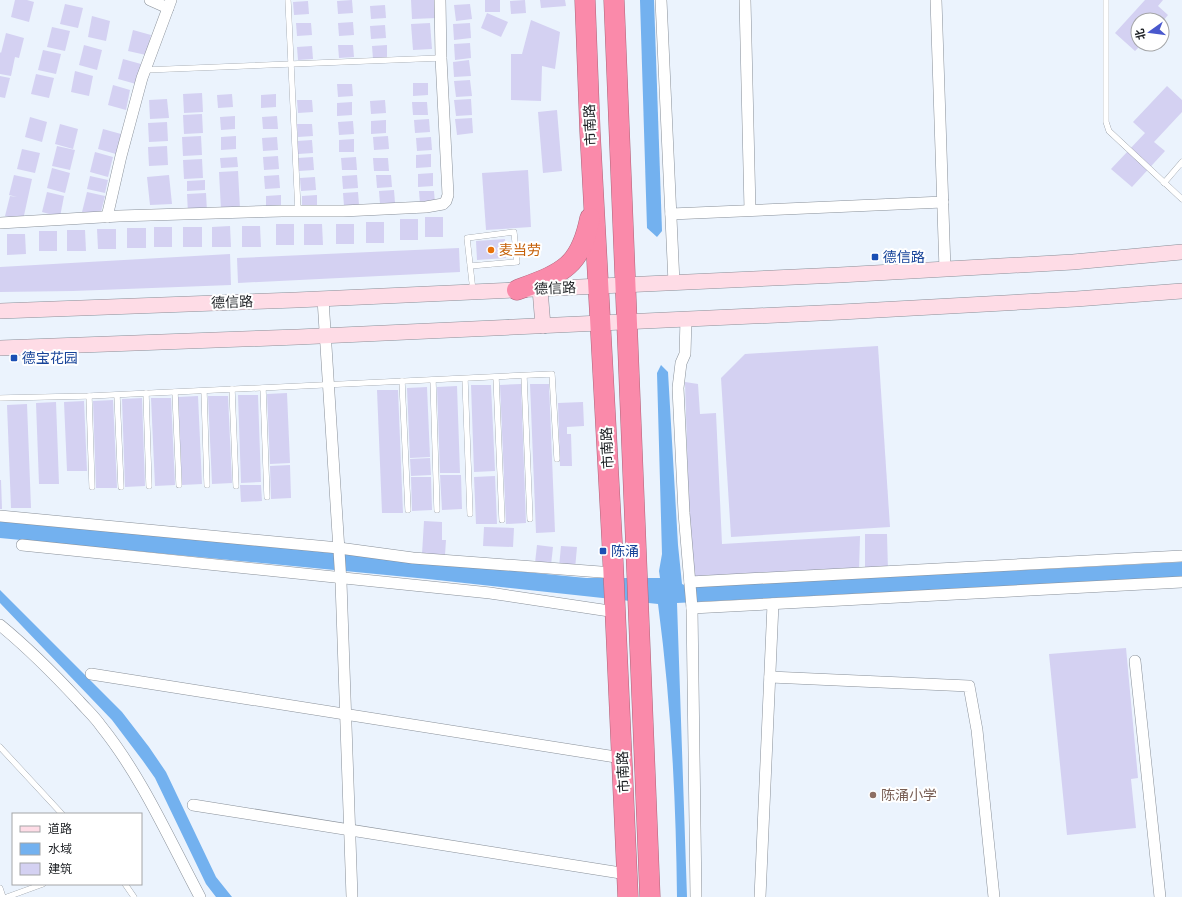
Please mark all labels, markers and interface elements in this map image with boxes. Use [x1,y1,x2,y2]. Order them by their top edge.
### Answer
north arrow [1130,12,1170,52]
text: 北 [1134,28,1147,41]
street label: 市南路 [582,104,599,146]
place label: 麦当劳 [499,243,541,258]
marker: 麦当劳 [486,245,496,255]
place label: 德信路 [883,249,925,265]
marker: 德信路 [870,252,880,262]
street label: 德信路 [534,279,576,297]
street label: 德信路 [211,293,253,311]
place label: 德宝花园 [22,350,78,366]
marker: 德宝花园 [9,353,19,363]
street label: 市南路 [599,427,616,469]
place label: 陈涌 [611,544,639,559]
marker: 陈涌 [598,546,608,556]
street label: 市南路 [615,751,632,793]
place label: 陈涌小学 [881,788,937,803]
marker: 陈涌小学 [868,790,878,800]
legend [12,813,142,885]
text: 道路 [48,822,72,835]
text: 水域 [48,843,72,855]
text: 建筑 [48,862,72,875]

